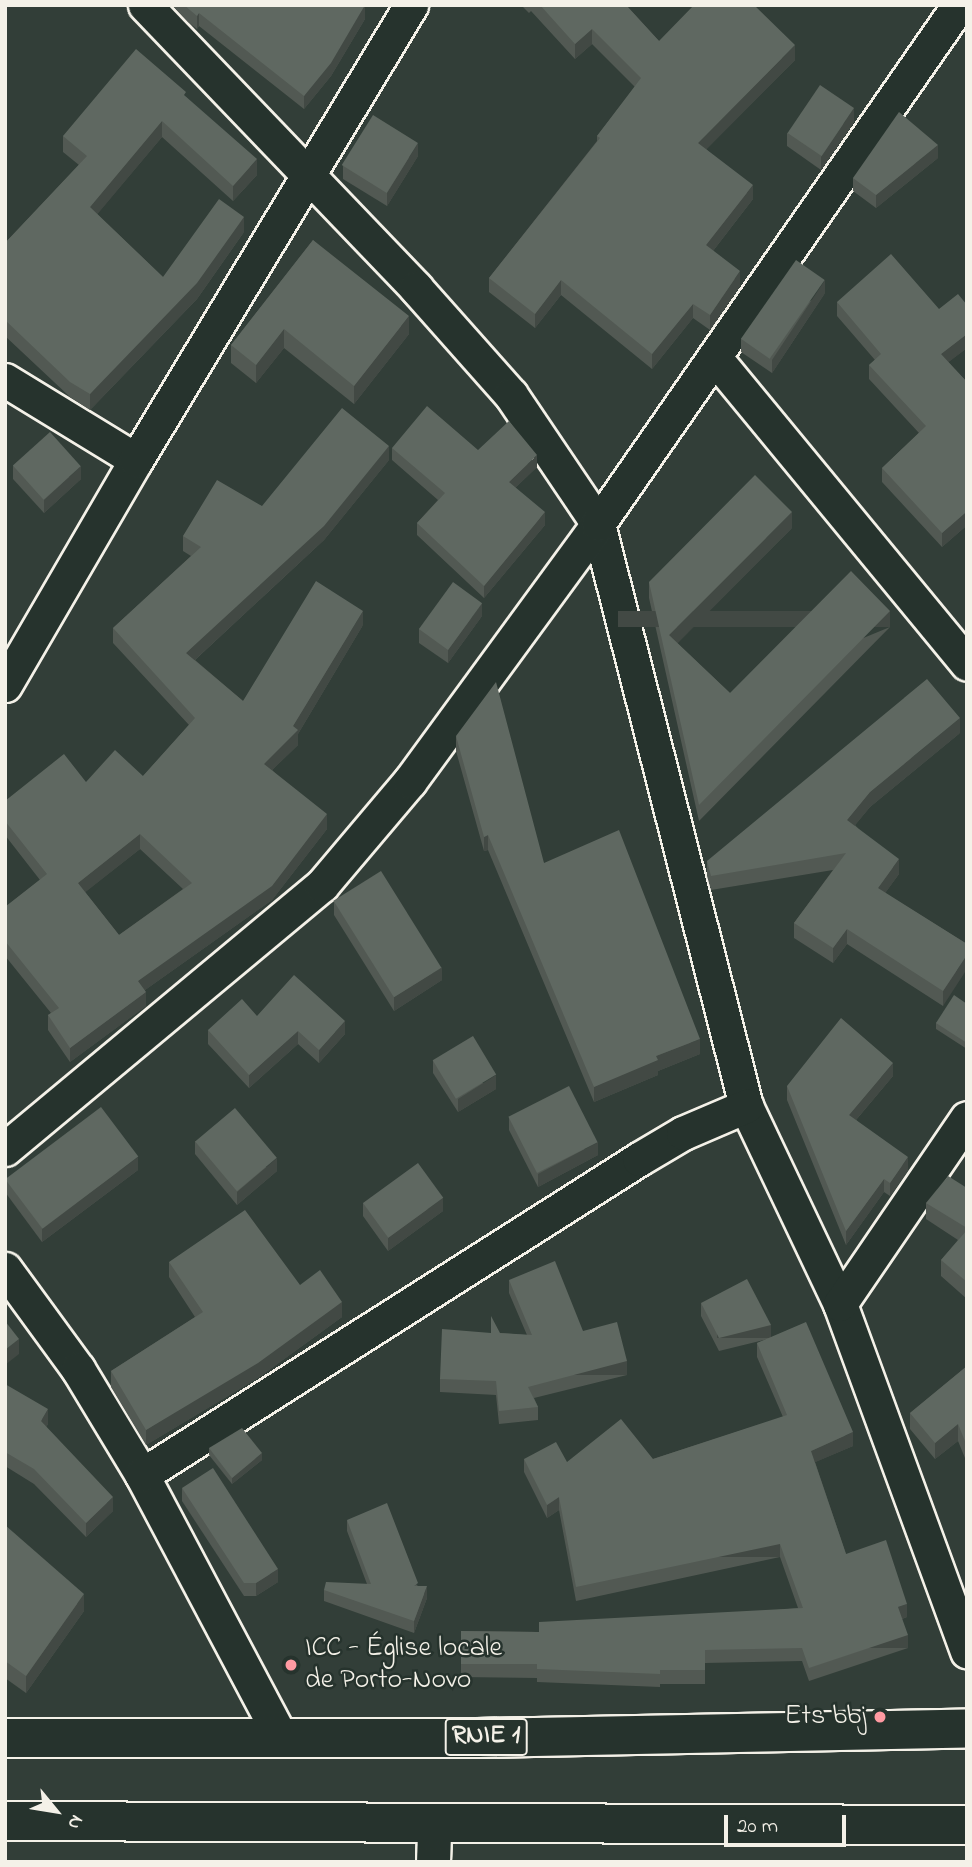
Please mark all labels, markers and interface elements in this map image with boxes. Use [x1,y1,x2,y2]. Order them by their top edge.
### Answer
place label: ICC - Église locale de Porto-Novo [305,1632,502,1698]
marker: ICC - Église locale de Porto-Novo [283,1657,299,1673]
place label: Ets bbj [785,1700,866,1734]
marker: Ets bbj [872,1709,888,1725]
road number: RNIE 1 [444,1714,528,1760]
north arrow [21,1776,91,1846]
scale bar [727,1800,850,1844]
text: N [60,1809,90,1834]
text: 20 m [737,1812,778,1842]

